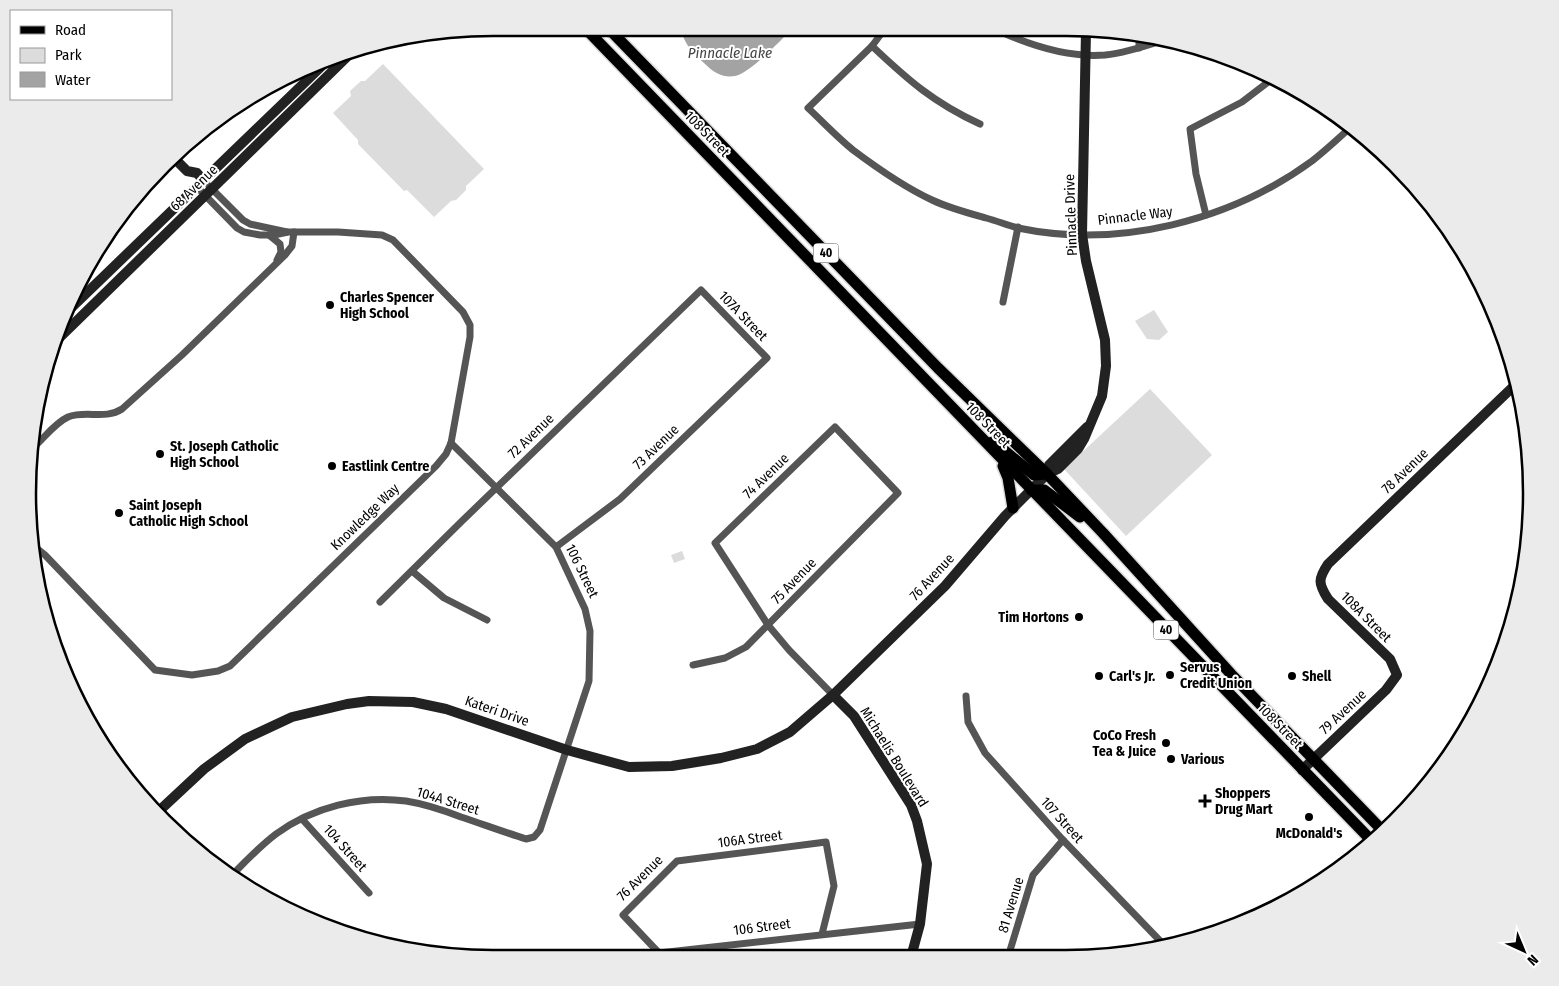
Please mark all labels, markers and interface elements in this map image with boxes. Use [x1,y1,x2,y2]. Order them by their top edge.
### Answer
legend [10,10,172,100]
text: Road [55,21,86,39]
water label: Pinnacle Lake [688,44,772,62]
text: Park [55,46,82,64]
text: Water [55,71,91,89]
street label: 108 Street [681,107,733,161]
street label: 68 Avenue [167,161,221,215]
street label: Pinnacle Drive [1061,174,1081,256]
street label: Pinnacle Way [1097,203,1174,229]
road number: 40 [814,244,838,262]
street label: 107A Street [715,287,771,345]
place label: Charles Spencer High School [340,289,435,322]
marker: Charles Spencer High School [324,299,336,311]
street label: 108 Street [962,398,1014,452]
street label: 72 Avenue [505,410,557,462]
street label: 73 Avenue [630,421,683,473]
place label: St. Joseph Catholic High School [170,438,279,471]
street label: 78 Avenue [1378,445,1432,497]
marker: St. Joseph Catholic High School [154,448,166,460]
street label: 74 Avenue [739,450,793,502]
place label: Eastlink Centre [342,458,429,475]
marker: Eastlink Centre [326,460,338,472]
street label: Knowledge Way [327,479,403,554]
place label: Saint Joseph Catholic High School [129,497,248,530]
marker: Saint Joseph Catholic High School [113,507,125,519]
street label: 106 Street [562,541,602,601]
street label: 76 Avenue [906,550,958,604]
street label: 75 Avenue [768,554,820,608]
street label: 108A Street [1337,588,1395,646]
place label: Tim Hortons [998,609,1069,626]
marker: Tim Hortons [1073,611,1085,623]
road number: 40 [1154,620,1178,640]
place label: Servus Credit Union [1180,659,1252,692]
place label: Carl's Jr. [1109,668,1155,685]
place label: Shell [1302,668,1332,685]
marker: Servus Credit Union [1164,669,1176,681]
marker: Carl's Jr. [1093,670,1105,682]
marker: Shell [1286,670,1298,682]
street label: 79 Avenue [1316,686,1370,738]
street label: Kateri Drive [463,692,531,730]
street label: 108 Street [1254,699,1306,753]
street label: Michaelis Boulevard [856,704,932,810]
place label: CoCo Fresh Tea & Juice [1093,727,1156,760]
marker: CoCo Fresh Tea & Juice [1160,737,1172,749]
place label: Various [1180,751,1224,768]
marker: Various [1165,753,1177,765]
street label: 104A Street [415,783,482,819]
place label: Shoppers Drug Mart [1215,785,1274,818]
street label: 107 Street [1037,794,1087,847]
marker: Shoppers Drug Mart [1199,795,1211,807]
marker: McDonald's [1303,811,1315,823]
street label: 104 Street [320,821,371,875]
place label: McDonald's [1276,825,1342,842]
street label: 106A Street [717,827,784,851]
street label: 76 Avenue [614,852,666,904]
street label: 81 Avenue [994,875,1028,935]
street label: 106 Street [732,915,792,939]
north arrow [1499,926,1549,976]
text: N [1524,951,1542,969]

